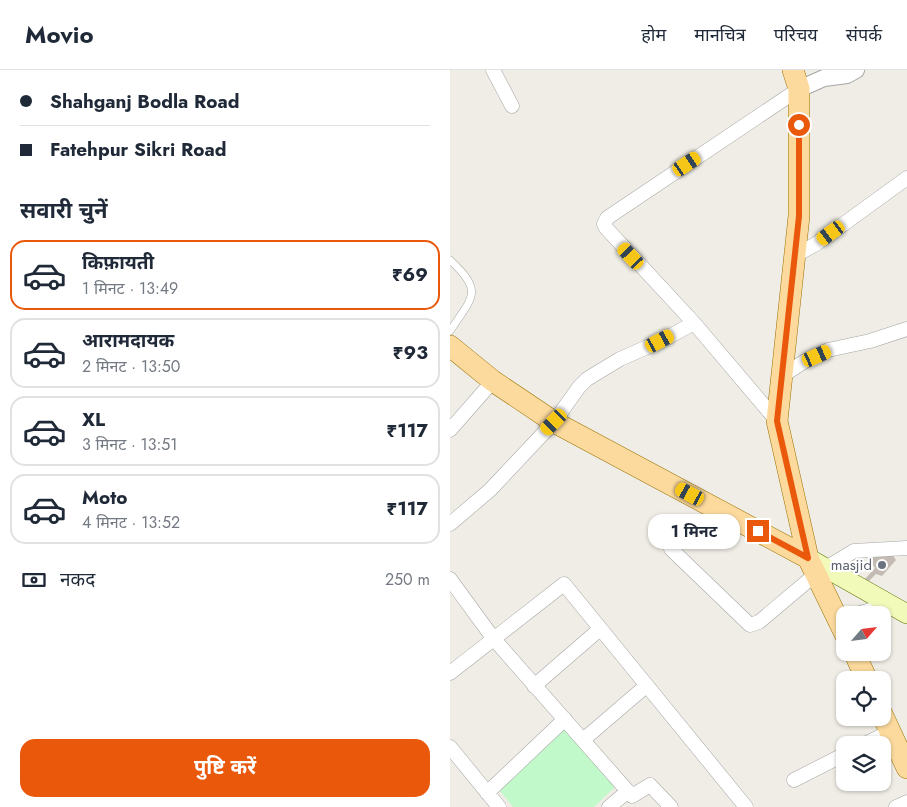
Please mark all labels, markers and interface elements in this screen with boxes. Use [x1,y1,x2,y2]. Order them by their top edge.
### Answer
text: Movio [25,17,94,52]
text: होम [641,22,666,48]
text: मानचित्र [694,22,746,48]
text: परिचय [774,22,818,48]
text: संपर्क [846,22,882,48]
text: Shahganj Bodla Road [50,88,239,115]
route start [788,114,810,136]
text: Fatehpur Sikri Road [50,136,226,163]
car [670,149,703,179]
text: सवारी चुनें [20,194,108,226]
car [814,218,847,248]
car [615,240,646,272]
text: किफ़ायती [82,249,154,276]
icon: car [22,253,67,298]
text: ₹69 [392,261,428,288]
text: 1 मिनट · 13:49 [82,277,178,300]
text: आरामदायक [82,327,174,354]
car [643,327,676,355]
icon: car [22,331,67,376]
text: ₹93 [393,339,428,366]
car [800,343,833,369]
text: 2 मिनट · 13:50 [82,355,180,378]
text: XL [82,406,105,433]
car [538,406,569,438]
icon: car [22,409,67,454]
text: ₹117 [386,417,428,444]
text: 3 मिनट · 13:51 [82,433,178,456]
car [673,480,706,508]
text: Moto [82,484,127,511]
icon: car [22,487,67,532]
text: ₹117 [386,495,428,522]
text: 4 मिनट · 13:52 [82,511,180,534]
callout: 1 मिनट [648,514,740,548]
text: 1 मिनट [671,520,717,543]
route end [747,520,769,542]
place label: masjid [831,554,872,576]
marker: masjid [876,559,888,571]
icon: cash [20,566,48,594]
text: नकद [60,566,95,593]
text: 250 m [385,568,430,591]
north arrow [836,606,891,661]
map controls [836,606,891,791]
button: locate [836,671,891,726]
button: layers [836,736,891,791]
button: पुष्टि करें [20,739,430,797]

